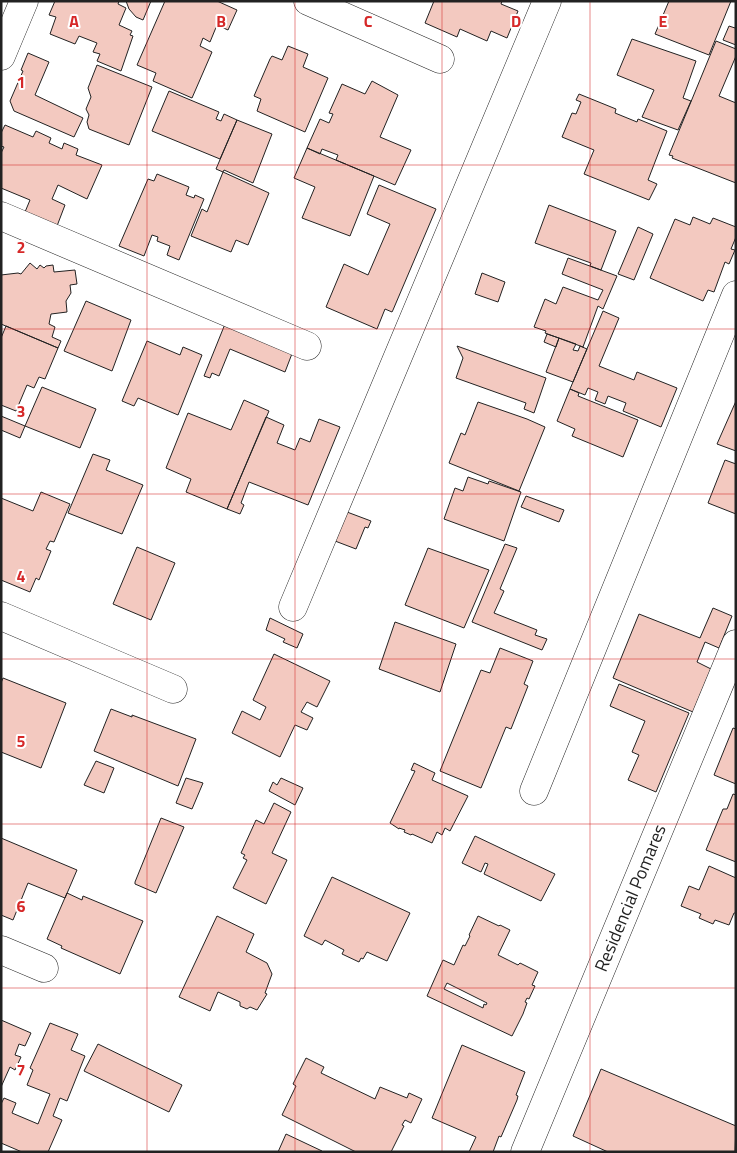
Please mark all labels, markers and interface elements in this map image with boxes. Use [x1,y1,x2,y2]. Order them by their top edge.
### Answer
text: A [69,9,79,33]
text: B [216,9,226,33]
text: C [364,9,373,33]
text: D [511,9,521,33]
text: E [659,9,668,33]
text: 1 [17,70,25,94]
text: 2 [17,235,25,259]
text: 3 [17,399,25,423]
text: 4 [17,564,26,588]
text: 5 [17,729,26,753]
street label: Residencial Pomares [587,820,673,976]
text: 6 [17,894,26,918]
text: 7 [17,1058,25,1082]

